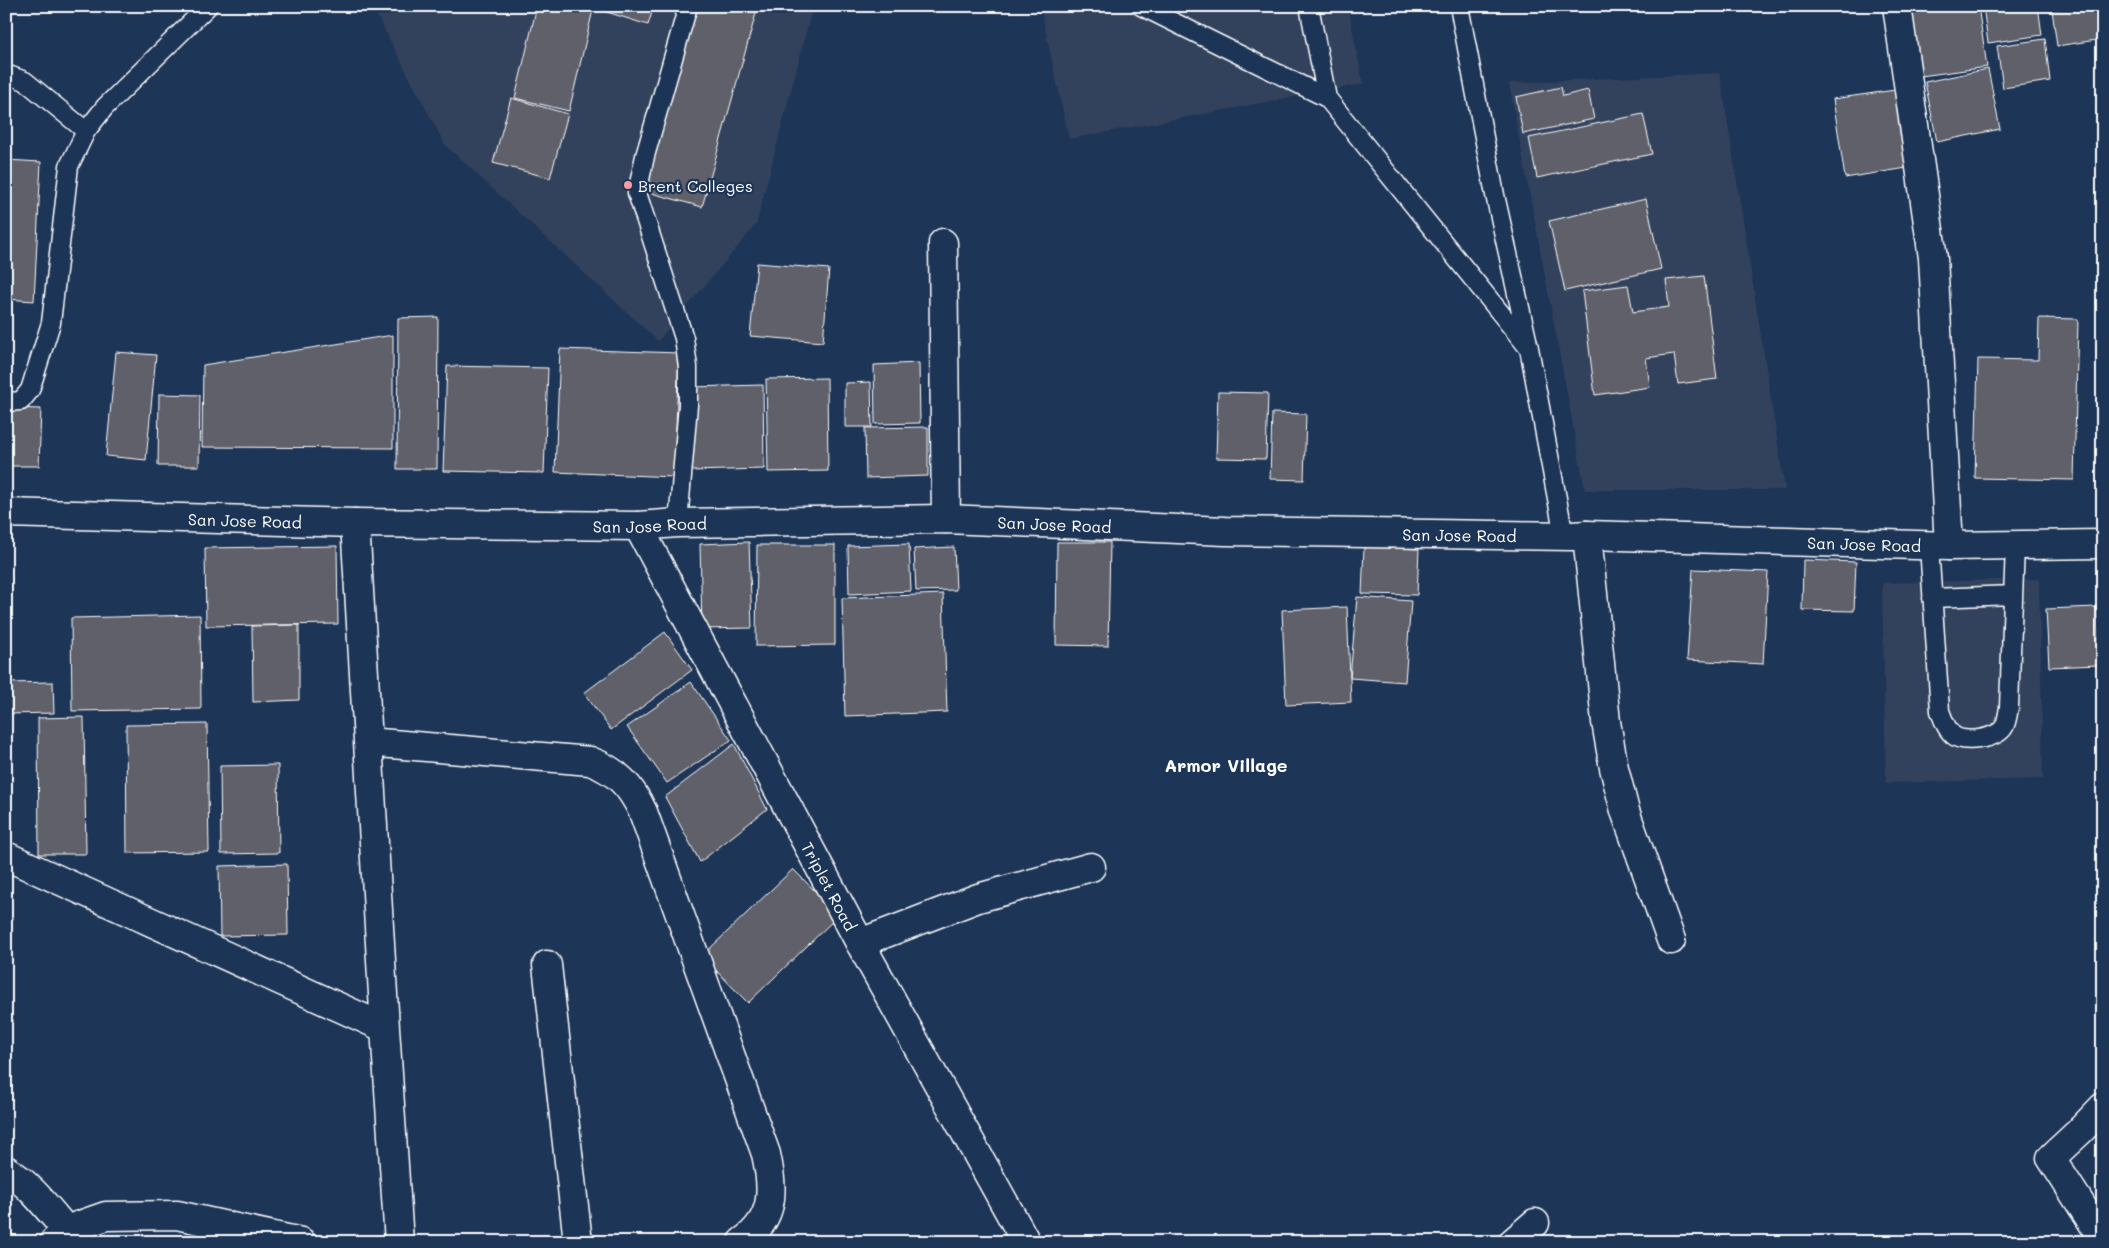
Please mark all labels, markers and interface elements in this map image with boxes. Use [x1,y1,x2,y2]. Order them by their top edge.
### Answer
place label: Brent Colleges [638,175,753,196]
marker: Brent Colleges [622,179,634,191]
street label: San Jose Road [188,508,302,532]
street label: San Jose Road [997,511,1112,537]
street label: San Jose Road [593,512,707,537]
street label: San Jose Road [1402,523,1517,546]
street label: San Jose Road [1807,531,1922,556]
district label: Armor Village [1164,753,1288,777]
street label: Triplet Road [797,838,862,934]

